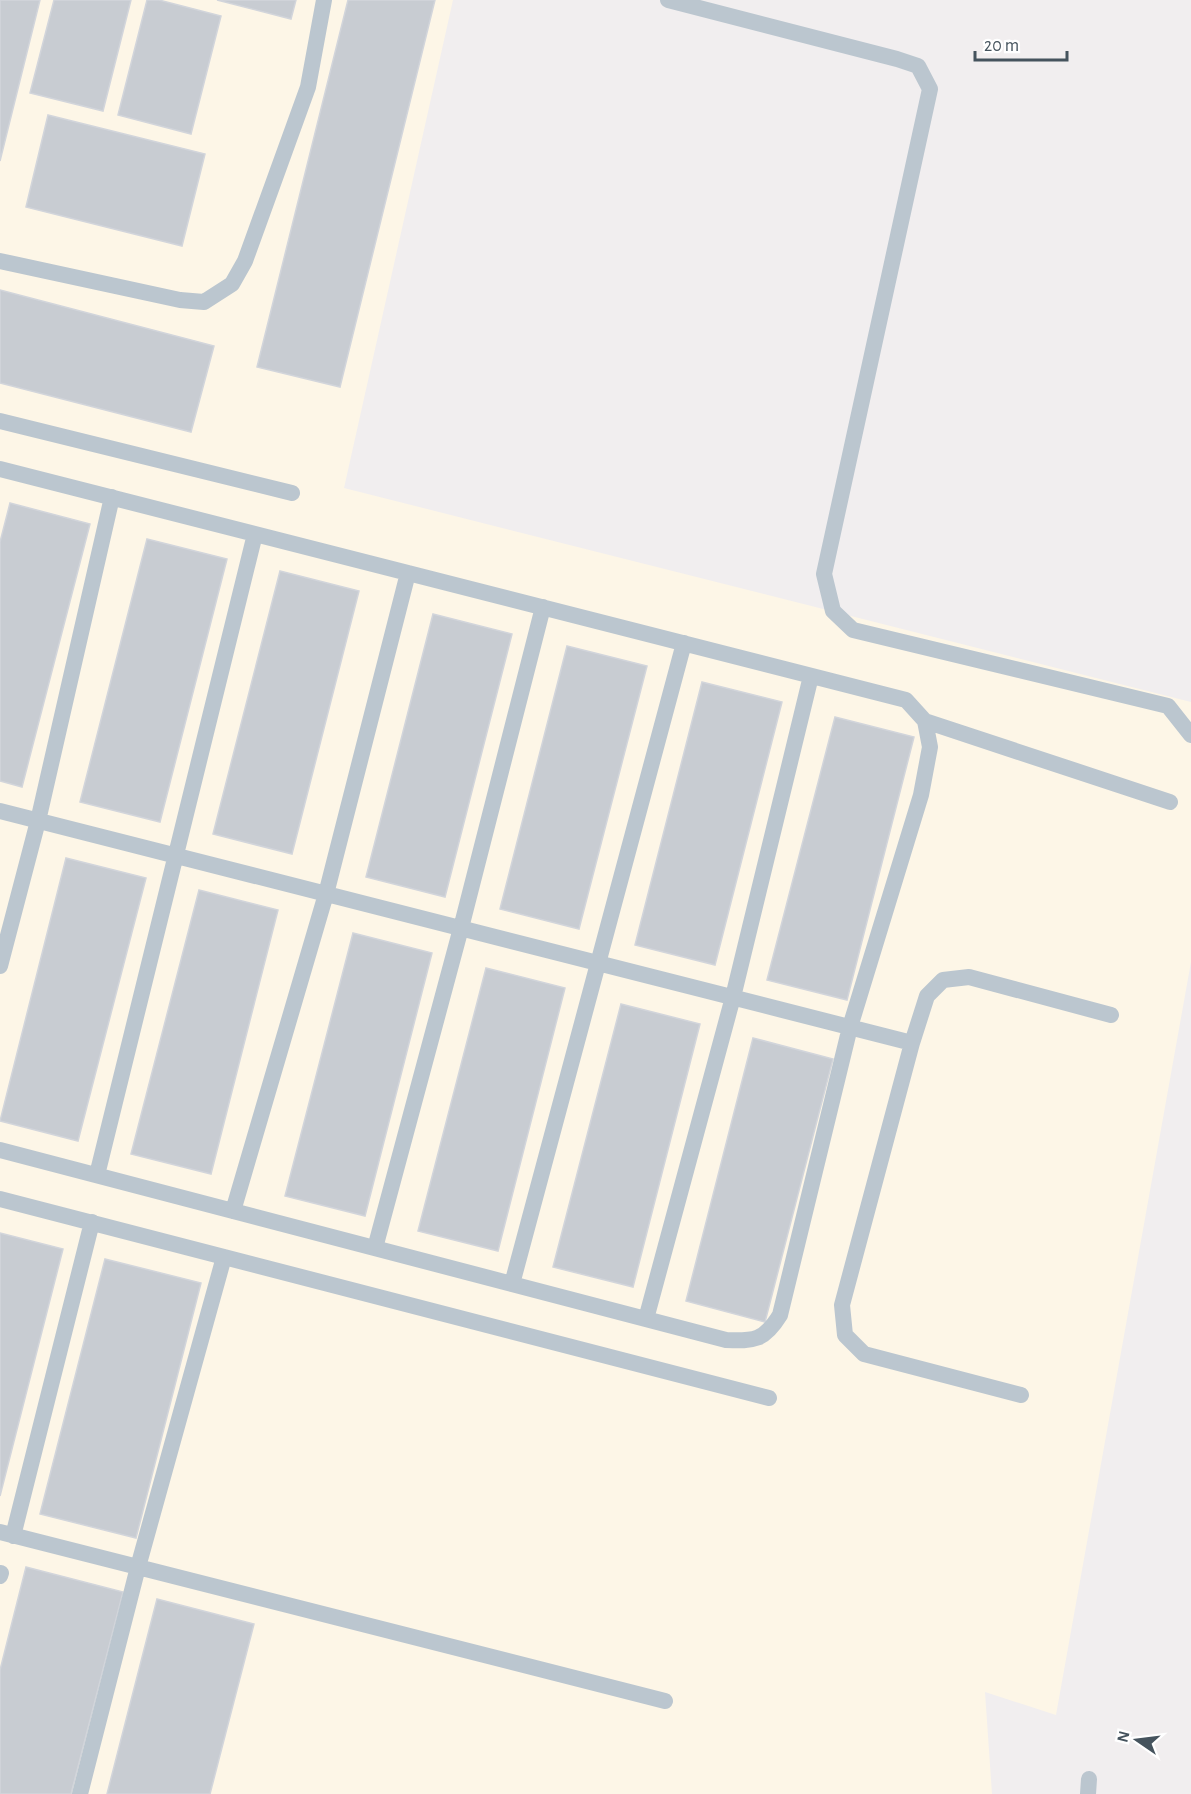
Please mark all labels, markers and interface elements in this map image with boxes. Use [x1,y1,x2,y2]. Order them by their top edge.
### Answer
scale bar [975,24,1066,62]
text: 20 m [984,37,1019,55]
north arrow [1107,1710,1167,1770]
text: N [1114,1729,1133,1744]

